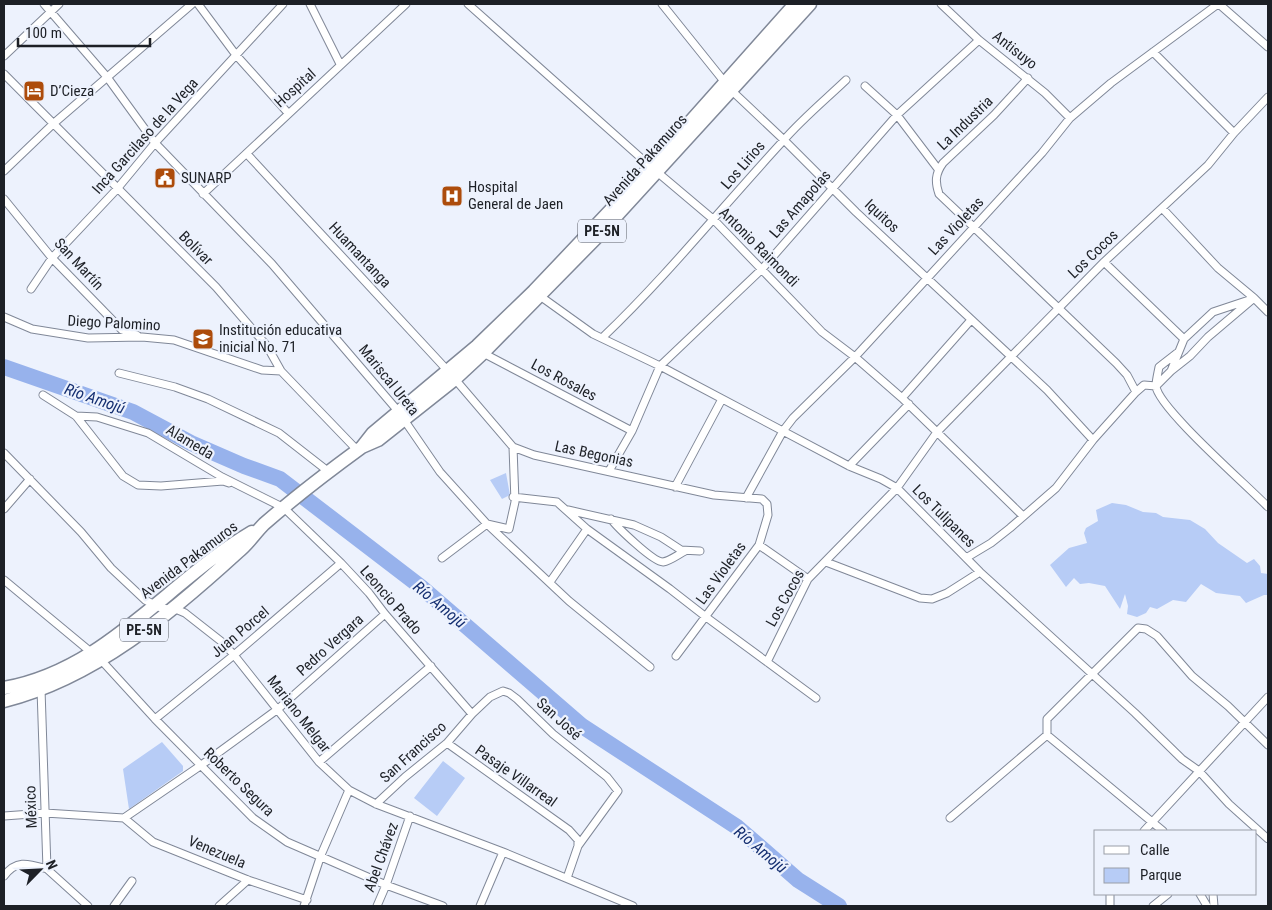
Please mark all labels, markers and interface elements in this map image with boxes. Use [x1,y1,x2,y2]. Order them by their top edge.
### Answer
scale bar [18,15,150,47]
text: 100 m [25,24,62,42]
street label: Antisuyo [989,27,1041,73]
street label: Hospital [271,65,319,111]
street label: Inca Garcilaso de la Vega [88,74,202,198]
hotel icon: D’Cieza [22,79,46,103]
place label: D’Cieza [50,82,94,100]
street label: La Industria [934,92,996,154]
street label: Avenida Pakamuros [599,110,691,210]
street label: Los Lirios [717,137,769,193]
public building icon: SUNARP [153,166,177,190]
street label: Las Amapolas [766,166,834,242]
place label: SUNARP [181,169,232,187]
place label: Hospital General de Jaen [468,178,563,213]
hospital icon: Hospital General de Jaen [440,184,464,208]
street label: Las Violetas [925,193,988,259]
street label: Iquitos [861,196,903,237]
street label: Antonio Raimondi [716,204,802,290]
street label: Huamantanga [325,219,395,291]
road number: PE-5N [578,220,626,242]
street label: Los Cocos [1064,226,1122,282]
street label: Bolívar [175,227,217,269]
street label: San Martín [50,234,108,294]
street label: Diego Palomino [67,312,161,334]
place label: Institución educativa inicial No. 71 [219,321,342,356]
school or university icon: Institución educativa inicial No. 71 [191,327,215,351]
street label: Mariscal Ureta [355,341,423,419]
street label: Los Rosales [528,355,600,405]
water label: Río Amojú [62,379,128,418]
street label: Alameda [163,421,217,463]
street label: Las Begonias [553,437,635,471]
street label: Los Tulipanes [909,481,979,551]
street label: Avenida Pakamuros [137,517,241,602]
street label: Las Violetas [692,538,750,608]
street label: Leoncio Prado [356,562,426,638]
street label: Los Cocos [762,566,808,630]
water label: Río Amojú [410,577,470,632]
street label: Juan Porcel [207,603,273,661]
street label: Pedro Vergara [293,610,367,680]
road number: PE-5N [120,618,168,642]
street label: Mariano Melgar [263,672,335,756]
street label: San José [533,694,585,744]
street label: San Francisco [376,718,450,786]
street label: Pasaje Villarreal [472,741,560,811]
street label: Roberto Segura [200,744,278,820]
street label: México [21,785,41,829]
street label: Abel Chávez [360,820,402,894]
water label: Río Amojú [731,822,791,877]
legend [1094,830,1257,895]
street label: Venezuela [185,832,249,872]
text: Calle [1140,841,1170,859]
north arrow [15,845,65,895]
text: N [43,858,61,872]
text: Parque [1140,866,1182,884]

